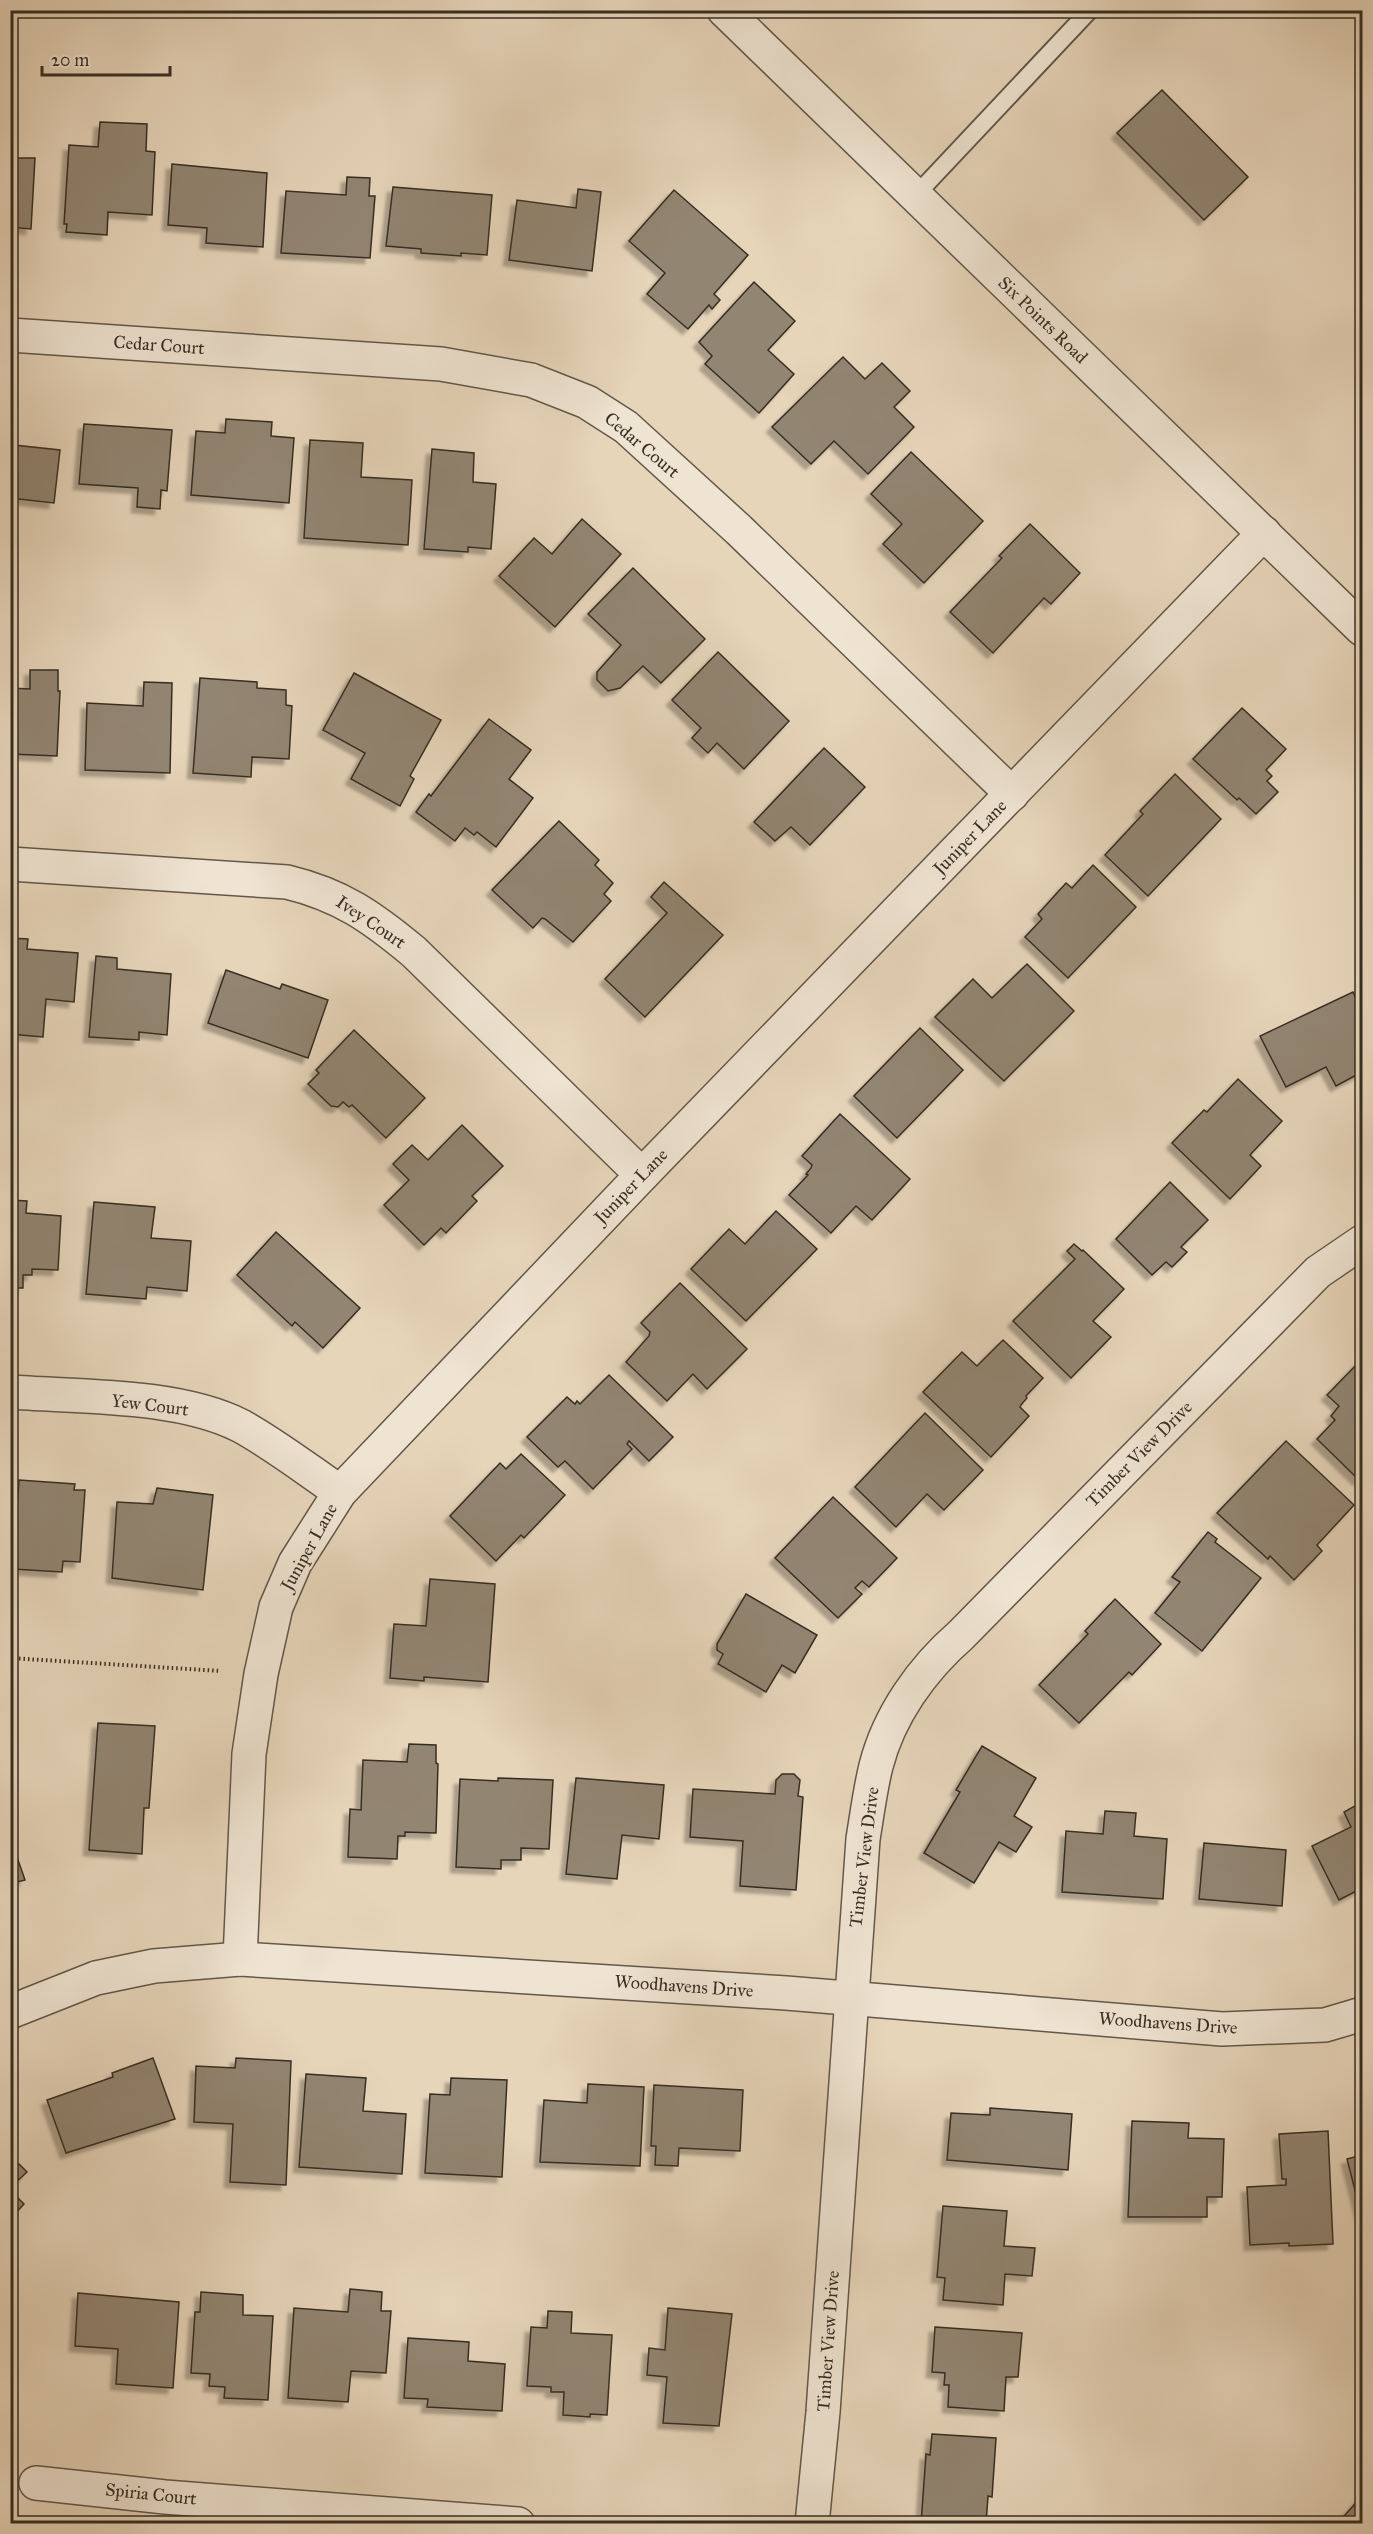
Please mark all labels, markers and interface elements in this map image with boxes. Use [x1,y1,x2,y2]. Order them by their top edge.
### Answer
scale bar [42,39,170,77]
text: 20 m [51,49,89,71]
street label: Six Points Road [994,272,1092,368]
street label: Cedar Court [113,331,206,359]
street label: Cedar Court [600,407,684,483]
street label: Juniper Lane [927,795,1012,881]
street label: Ivey Court [332,891,411,954]
street label: Juniper Lane [588,1144,673,1230]
street label: Yew Court [110,1389,190,1421]
street label: Timber View Drive [1081,1396,1197,1512]
street label: Juniper Lane [275,1499,343,1597]
street label: Timber View Drive [844,1786,884,1928]
street label: Woodhavens Drive [614,1970,754,2002]
street label: Woodhavens Drive [1098,2007,1238,2039]
street label: Timber View Drive [812,2270,844,2412]
street label: Spiria Court [104,2478,198,2510]

